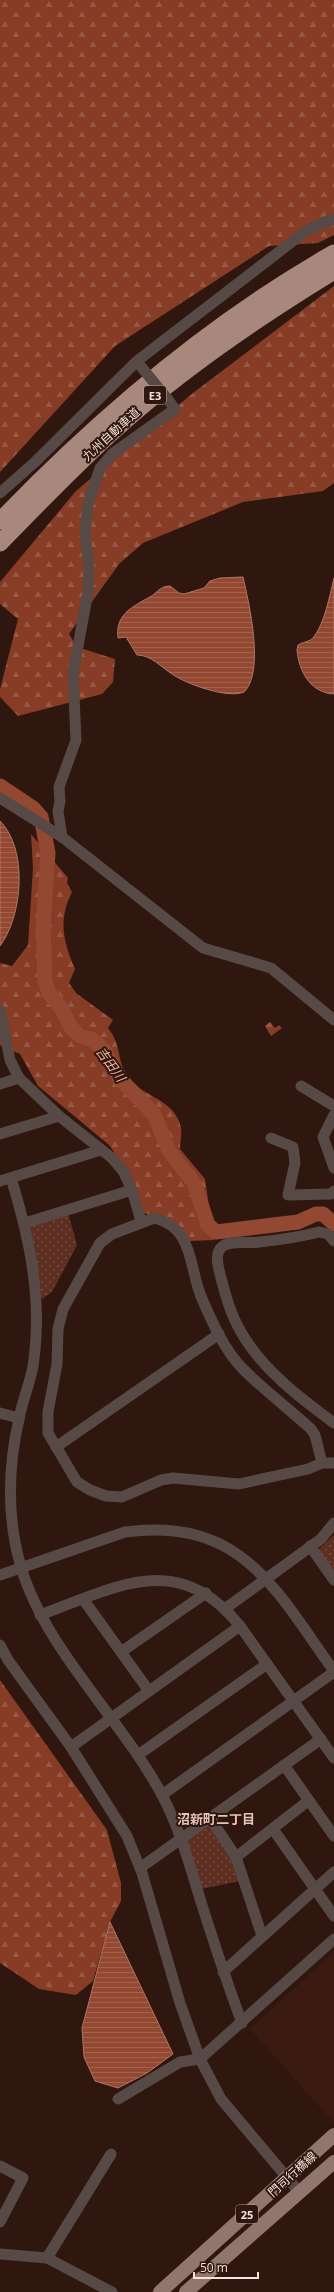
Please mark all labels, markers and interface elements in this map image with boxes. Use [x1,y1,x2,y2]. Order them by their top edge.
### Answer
road number: E3 [144,386,166,404]
street label: 九州自動車道 [79,404,143,464]
water label: 吉田川 [92,1043,131,1087]
district label: 沼新町二丁目 [177,1810,255,1828]
street label: 門司行橋線 [264,2148,320,2200]
road number: 25 [236,2205,258,2223]
scale bar [194,2254,258,2280]
text: 50 m [200,2259,228,2276]

